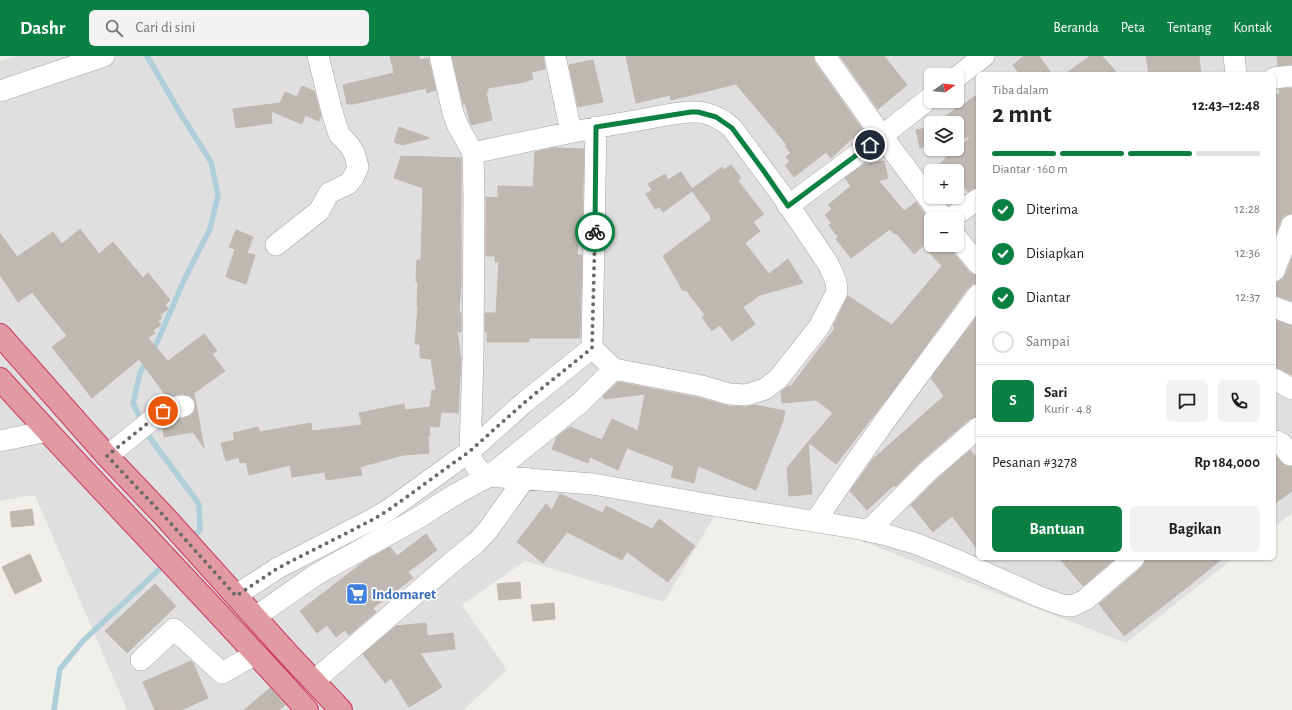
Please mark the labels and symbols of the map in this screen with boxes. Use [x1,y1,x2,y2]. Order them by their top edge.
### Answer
north arrow [924,68,964,108]
pin [853,128,887,162]
courier [575,212,615,252]
pin [146,394,180,428]
supermarket icon: Indomaret [344,581,370,607]
place label: Indomaret [372,587,436,602]

